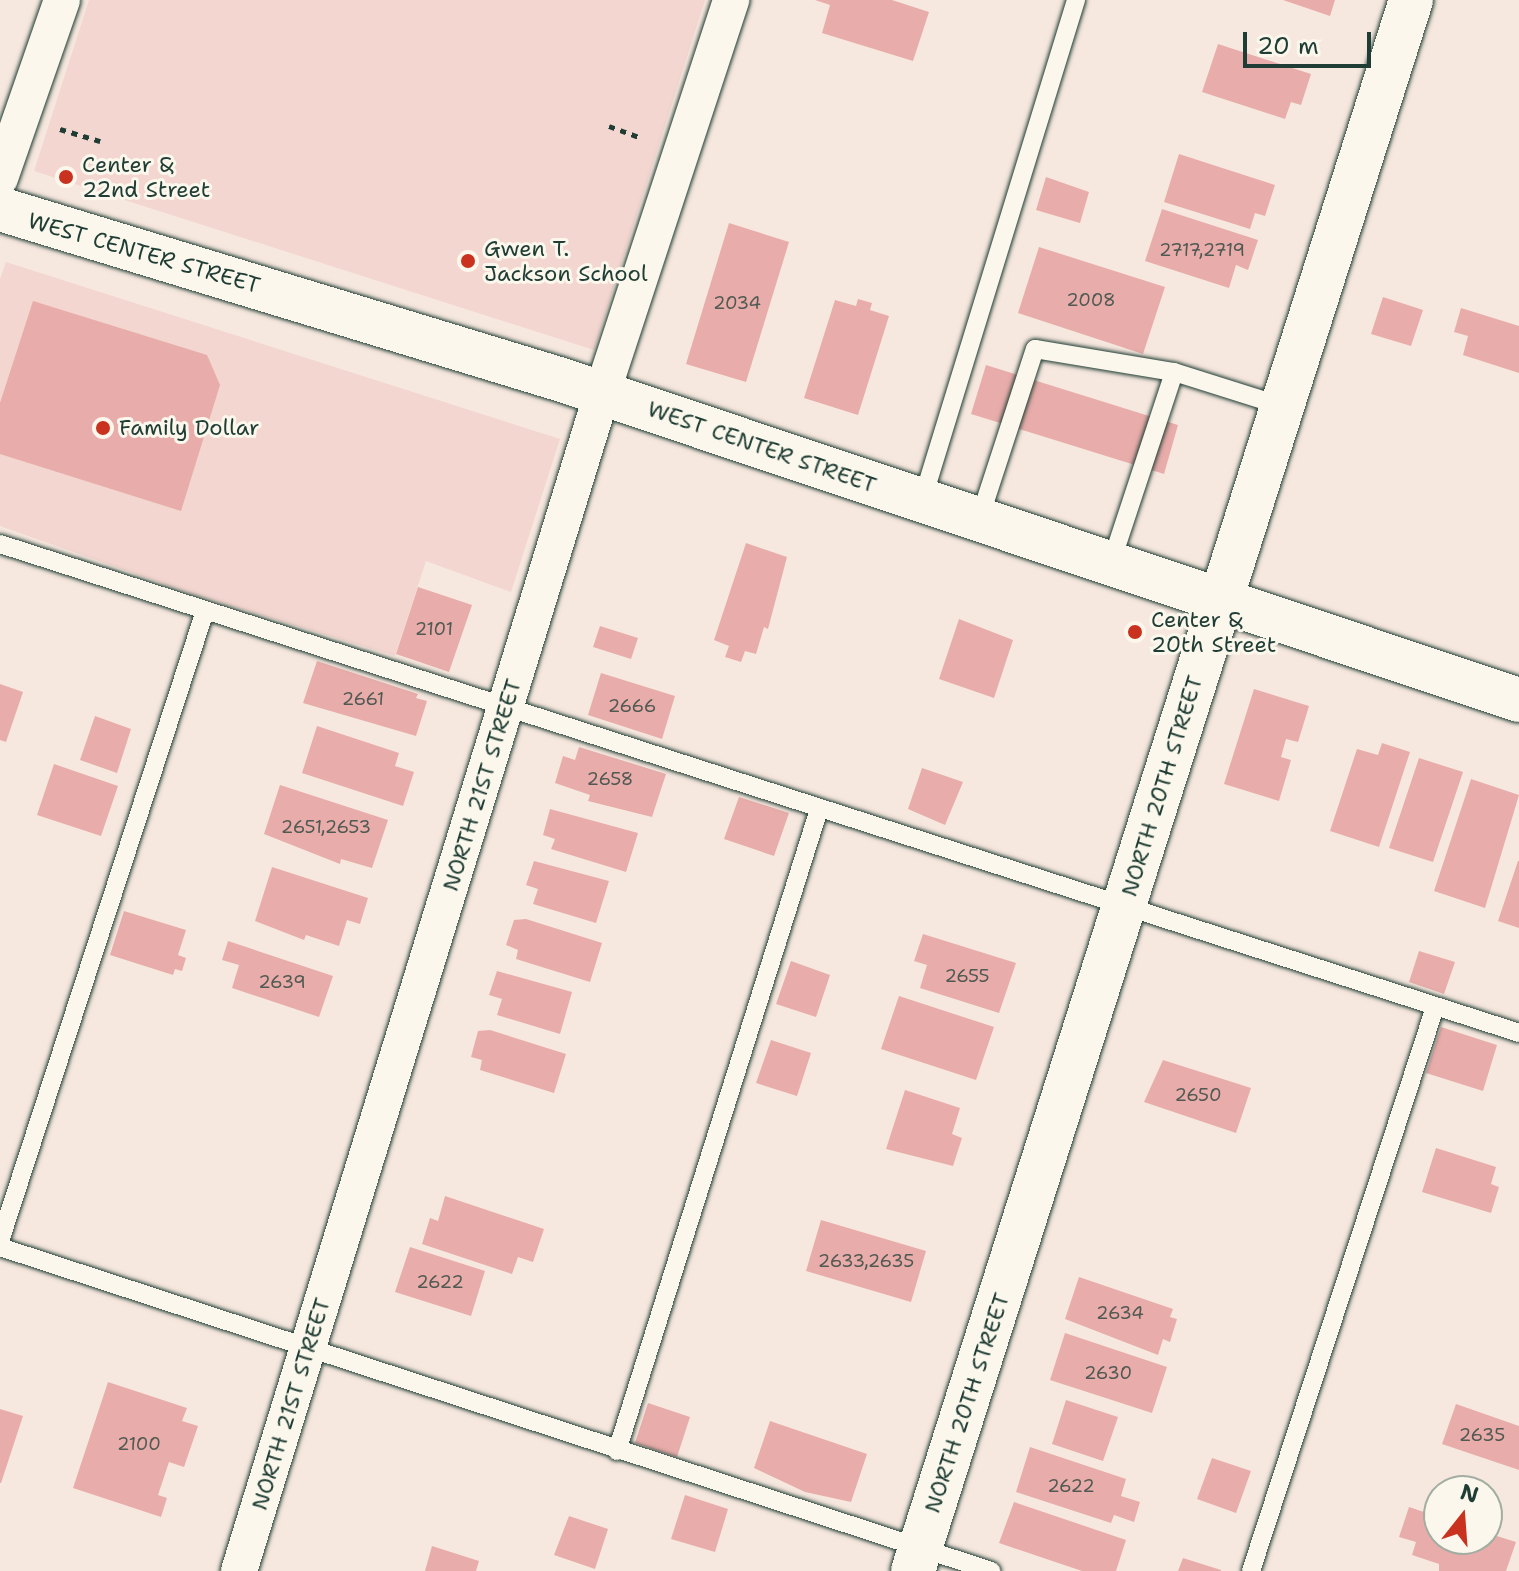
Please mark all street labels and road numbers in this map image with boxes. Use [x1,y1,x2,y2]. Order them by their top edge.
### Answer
street label: WEST CENTER STREET [25,207,263,299]
street label: WEST CENTER STREET [644,395,880,499]
street label: NORTH 20TH STREET [1116,672,1208,900]
street label: NORTH 21ST STREET [437,676,527,894]
street label: NORTH 20TH STREET [919,1290,1015,1516]
street label: NORTH 21ST STREET [246,1295,336,1513]

